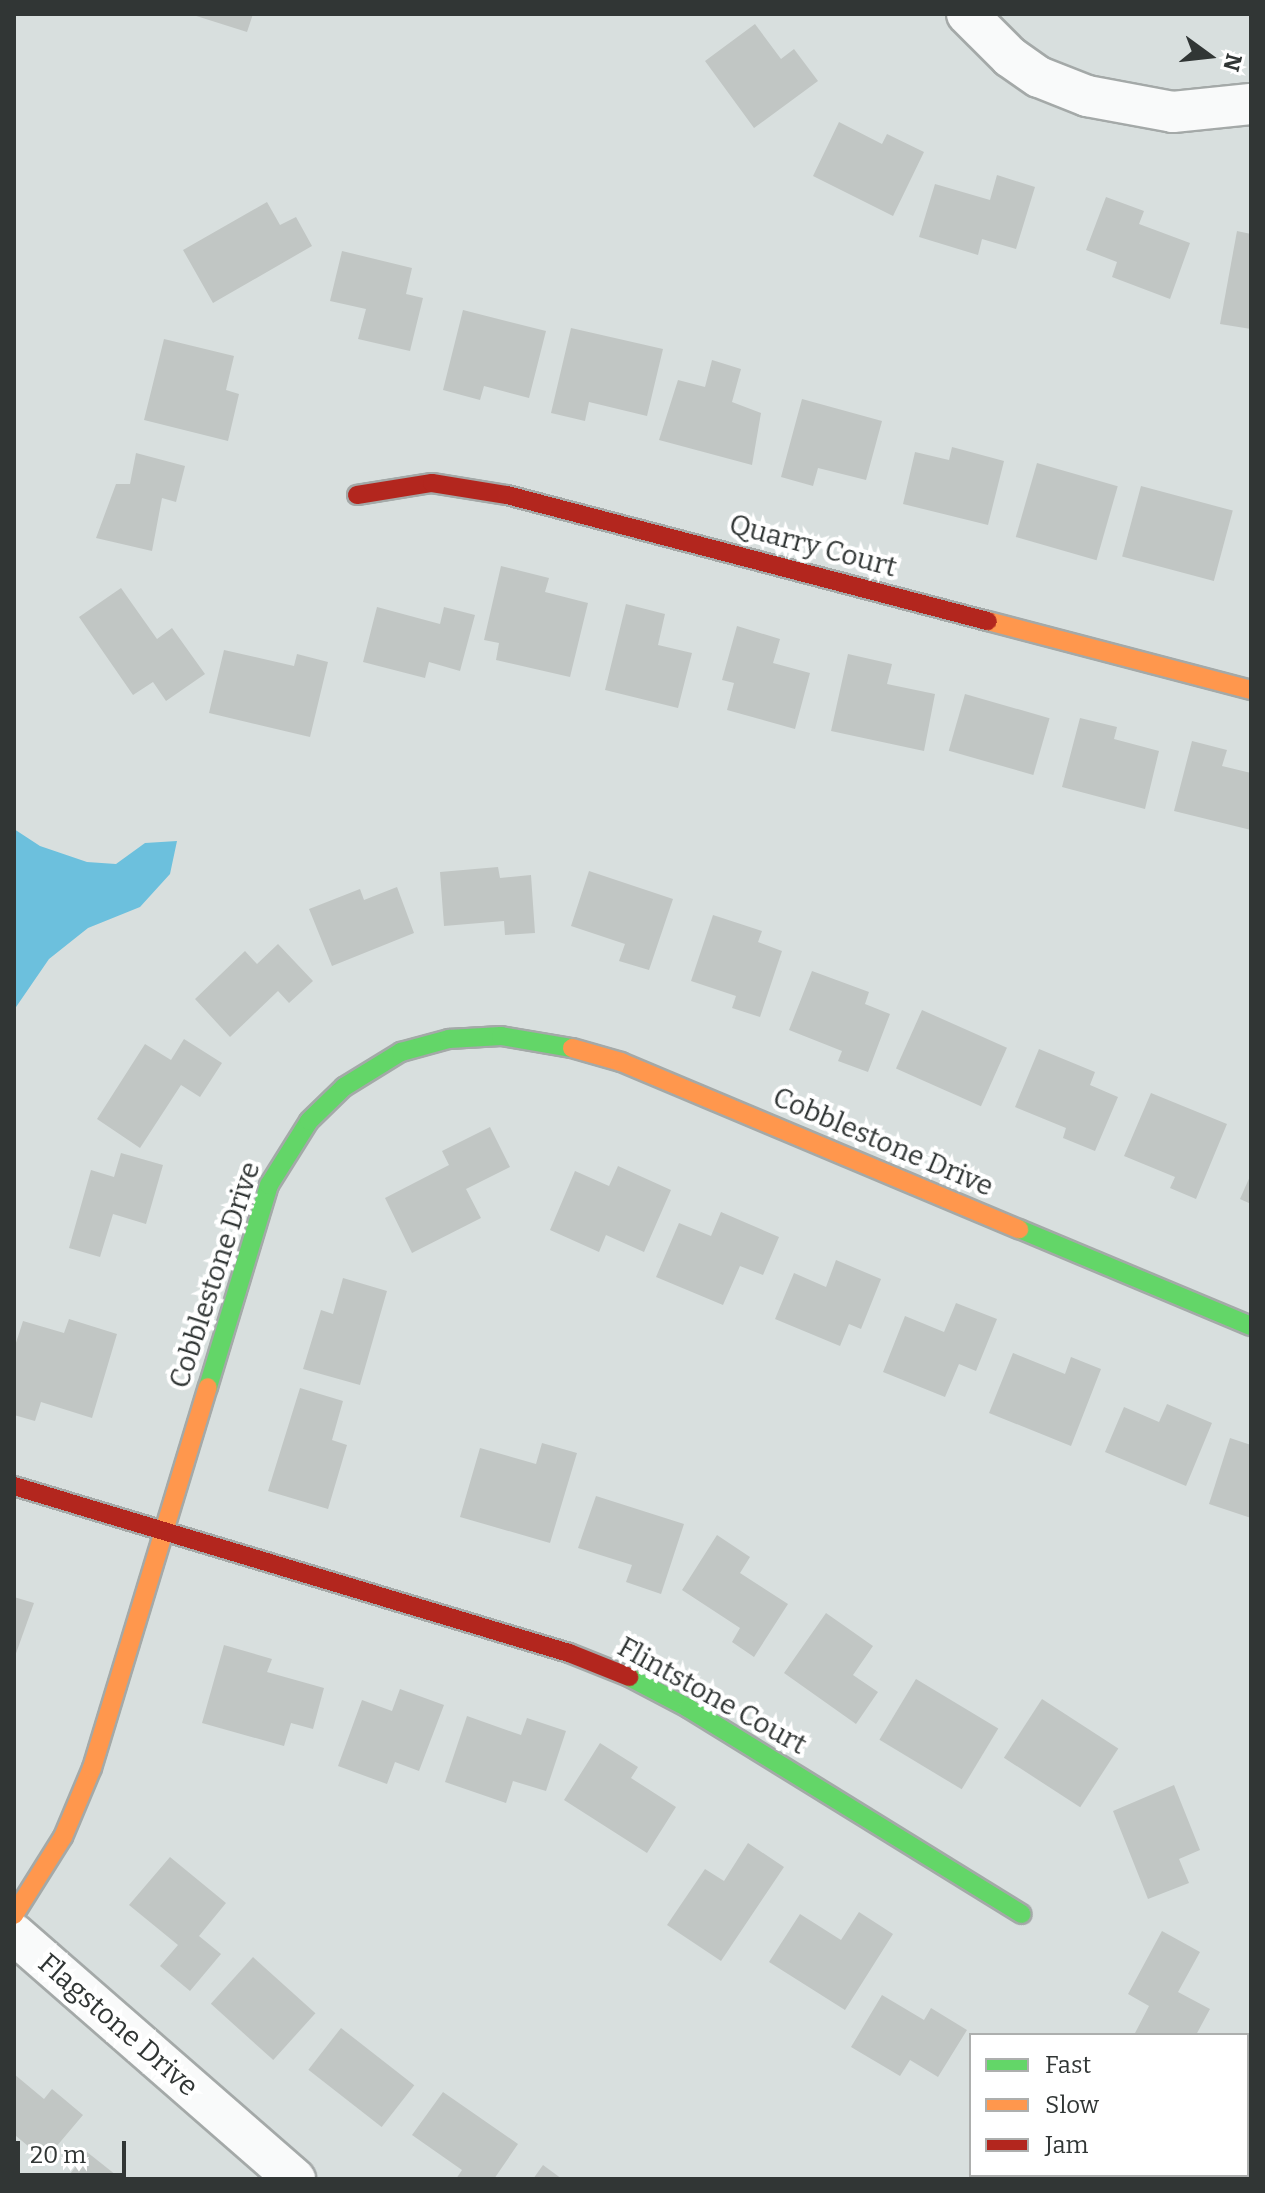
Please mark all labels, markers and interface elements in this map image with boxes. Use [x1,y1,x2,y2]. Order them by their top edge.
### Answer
north arrow [1169,16,1249,96]
text: N [1217,51,1248,74]
street label: Quarry Court [726,508,900,584]
street label: Cobblestone Drive [768,1080,998,1204]
street label: Cobblestone Drive [163,1158,267,1392]
street label: Flintstone Court [612,1630,812,1762]
street label: Flagstone Drive [31,1947,205,2103]
legend [969,2033,1249,2177]
text: Fast [1045,2051,1091,2079]
text: Slow [1045,2091,1099,2119]
scale bar [20,2125,130,2175]
text: Jam [1045,2131,1088,2159]
text: 20 m [30,2141,86,2169]

